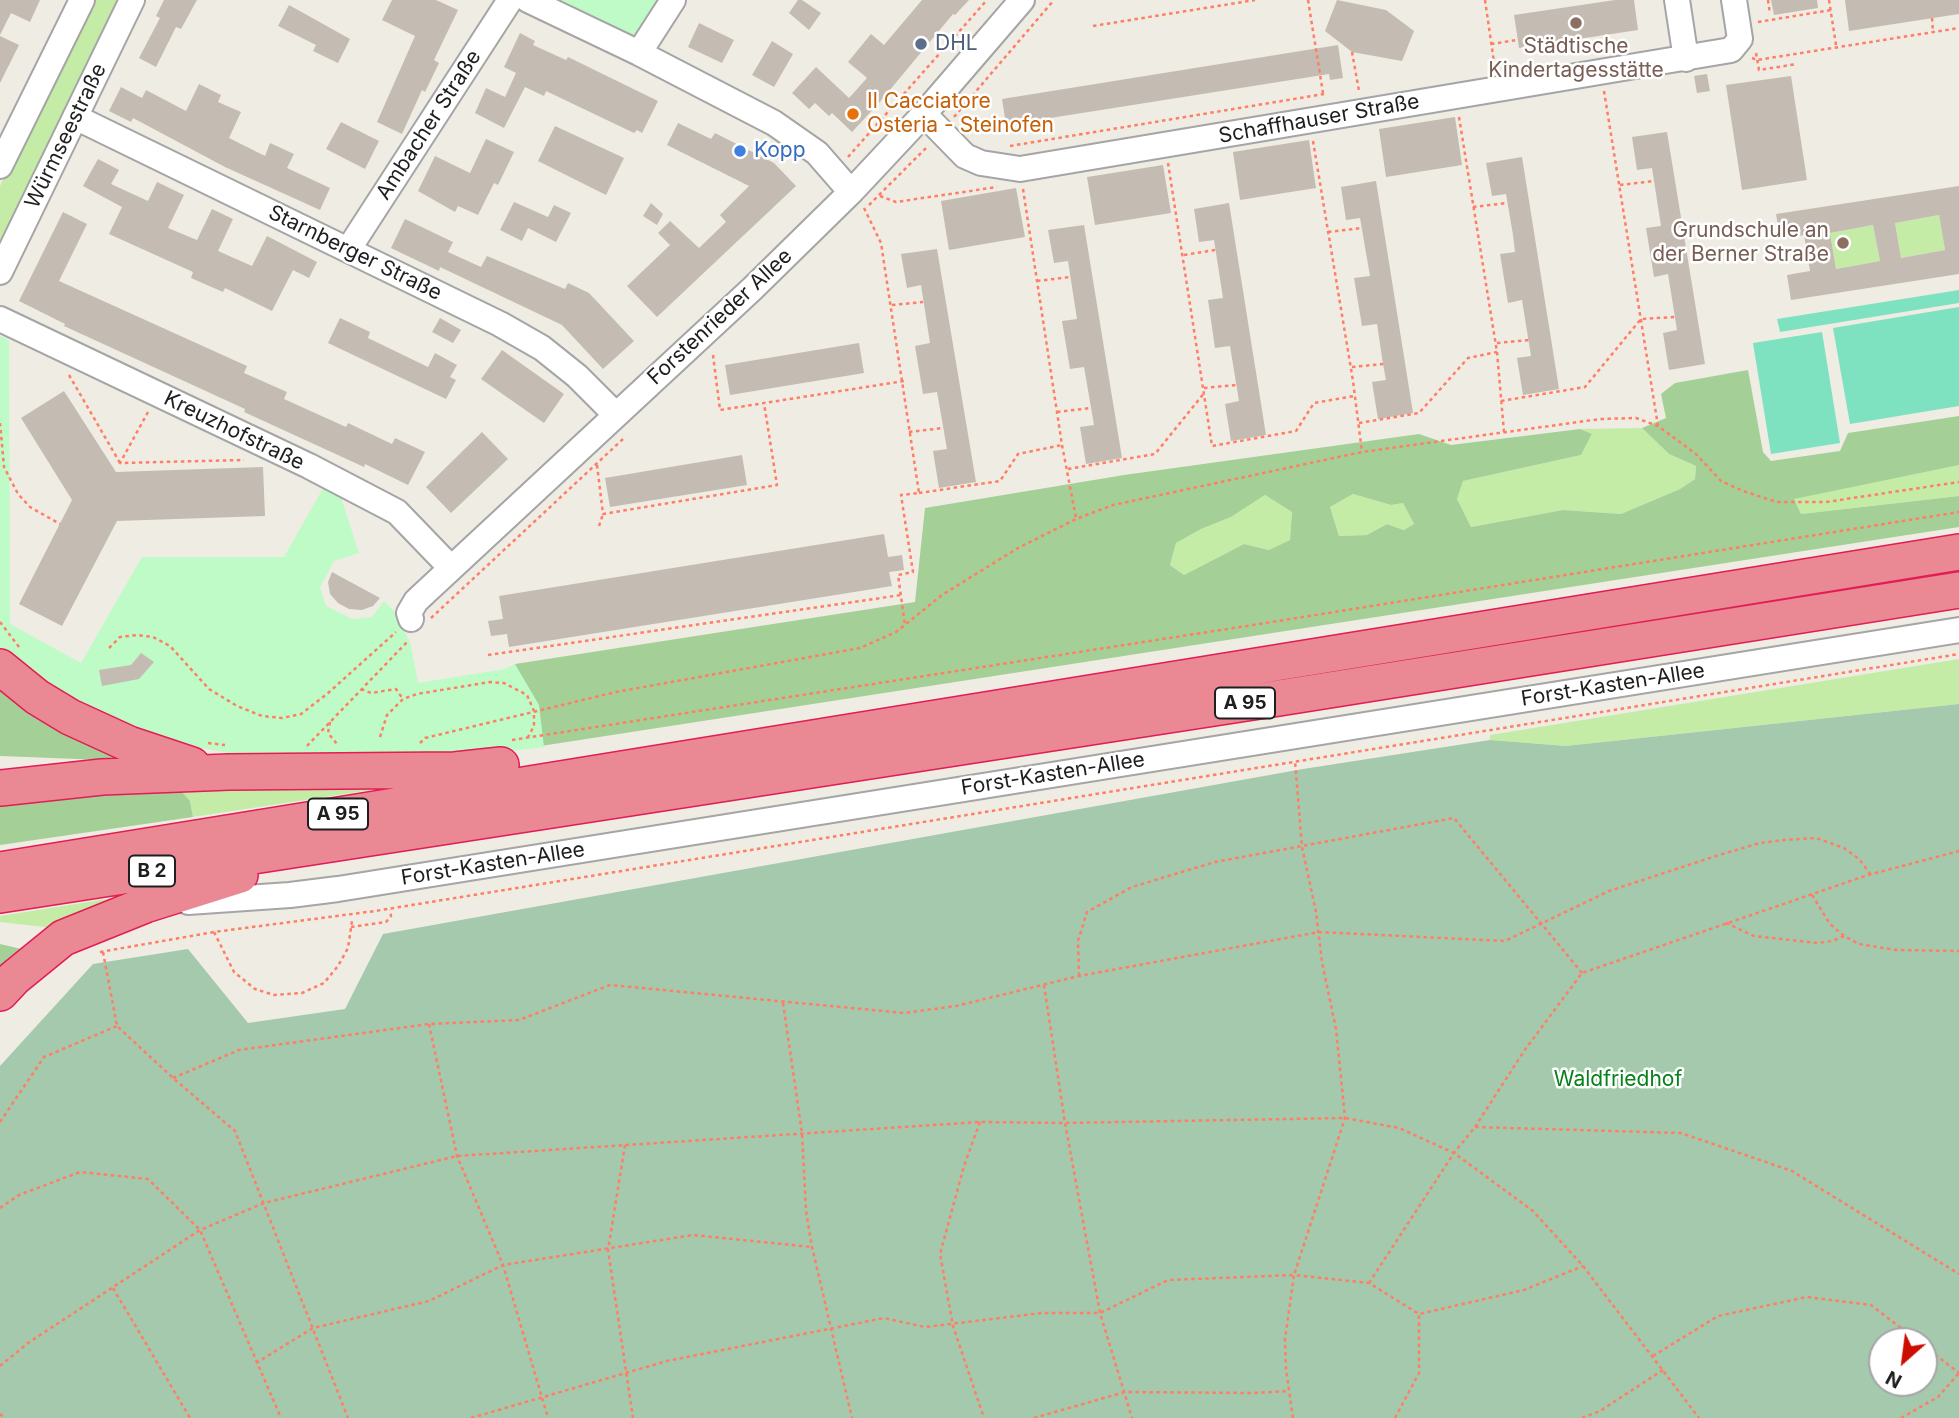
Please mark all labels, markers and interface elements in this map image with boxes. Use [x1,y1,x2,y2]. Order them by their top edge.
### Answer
marker: Städtische Kindertagesstätte [1568,15,1584,31]
place label: DHL [935,31,978,57]
place label: Städtische Kindertagesstätte [1488,34,1664,84]
marker: DHL [913,36,929,52]
street label: Ambacher Straße [371,45,487,205]
street label: Würmseestraße [20,59,112,213]
place label: Il Cacciatore Osteria - Steinofen [867,89,1054,139]
street label: Schaffhauser Straße [1217,89,1421,149]
marker: Il Cacciatore Osteria - Steinofen [845,106,861,122]
place label: Kopp [754,138,806,164]
marker: Kopp [732,143,748,159]
street label: Starnberger Straße [264,200,446,306]
place label: Grundschule an der Berner Straße [1652,218,1829,268]
marker: Grundschule an der Berner Straße [1835,235,1851,251]
street label: Forstenrieder Allee [643,244,797,390]
street label: Kreuzhofstraße [160,386,308,476]
street label: Forst-Kasten-Allee [1519,658,1707,712]
road number: A 95 [1215,688,1275,718]
street label: Forst-Kasten-Allee [959,747,1147,801]
road number: A 95 [308,799,368,830]
street label: Forst-Kasten-Allee [399,837,587,891]
road number: B 2 [129,856,175,886]
park label: Waldfriedhof [1554,1067,1682,1093]
north arrow [1868,1327,1938,1397]
text: N [1882,1366,1906,1393]

